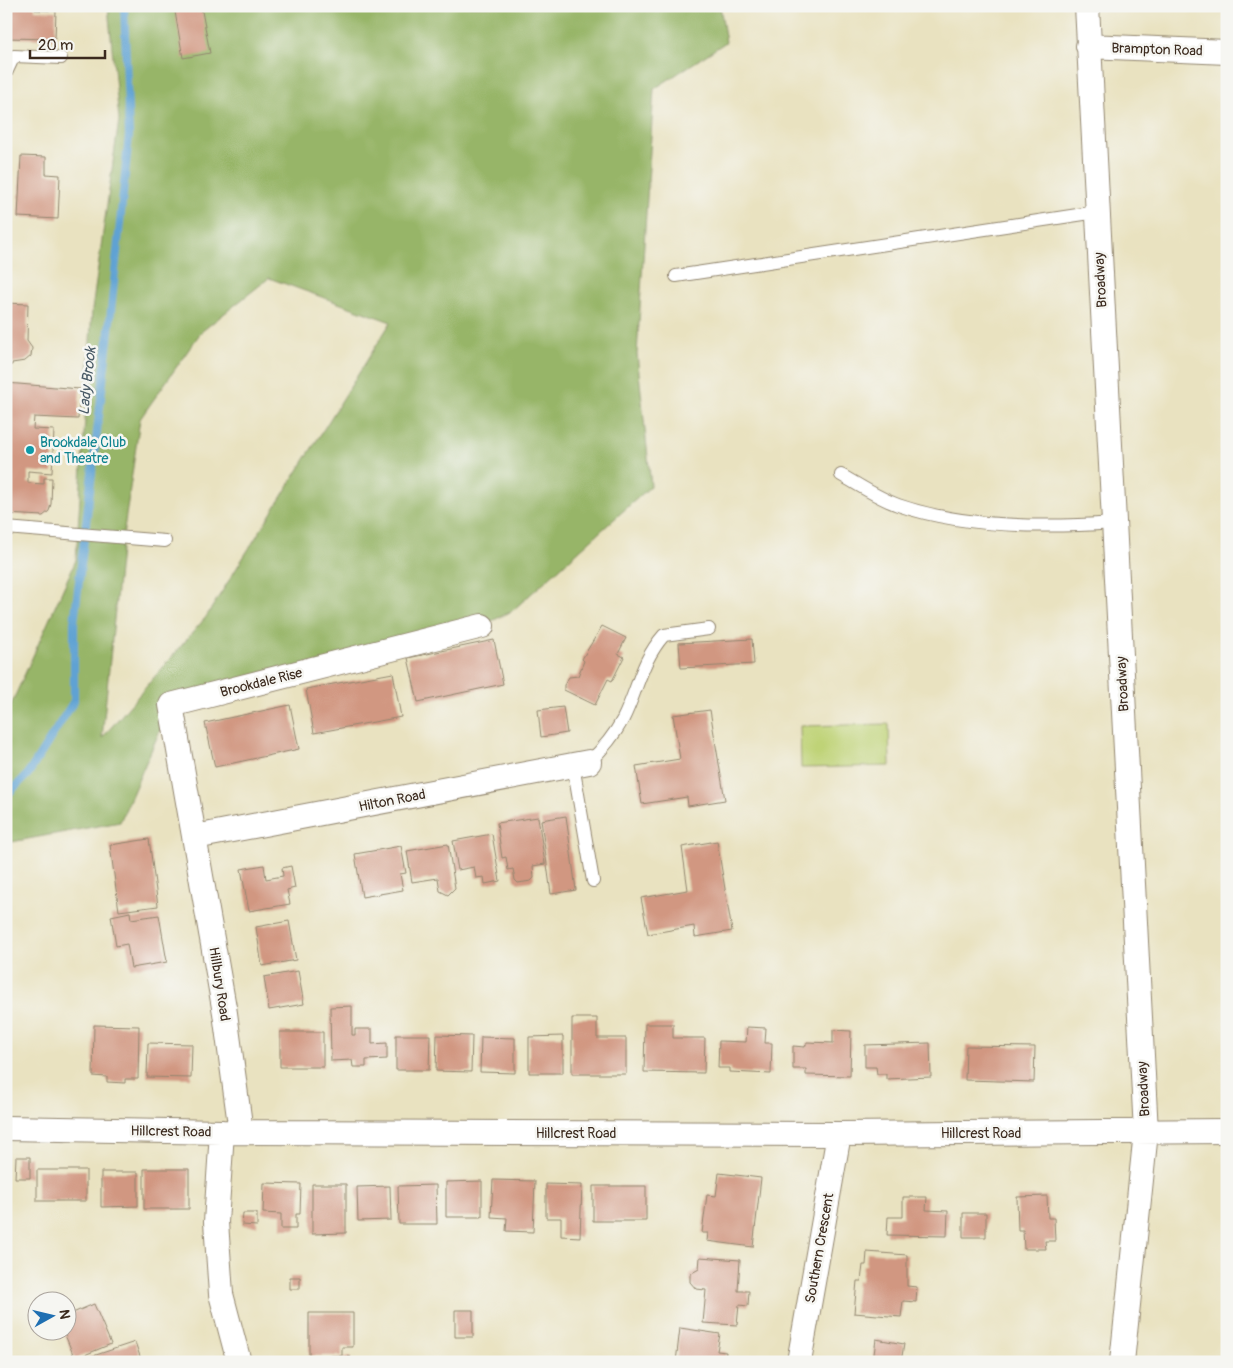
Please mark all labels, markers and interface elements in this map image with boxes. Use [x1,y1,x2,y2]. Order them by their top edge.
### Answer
scale bar [30,28,105,60]
text: 20 m [38,36,73,55]
street label: Brampton Road [1111,39,1203,60]
street label: Broadway [1091,252,1110,308]
water label: Lady Brook [74,344,101,416]
place label: Brookdale Club and Theatre [40,434,126,467]
marker: Brookdale Club and Theatre [24,444,36,456]
street label: Broadway [1113,656,1132,712]
street label: Brookdale Rise [218,664,304,701]
street label: Hilton Road [357,786,427,815]
street label: Hillbury Road [205,946,234,1023]
street label: Broadway [1134,1061,1153,1117]
street label: Hillcrest Road [131,1122,212,1141]
street label: Hillcrest Road [536,1125,616,1142]
street label: Hillcrest Road [941,1125,1021,1142]
street label: Southern Crescent [801,1191,838,1304]
north arrow [28,1290,78,1340]
text: N [55,1308,73,1320]

